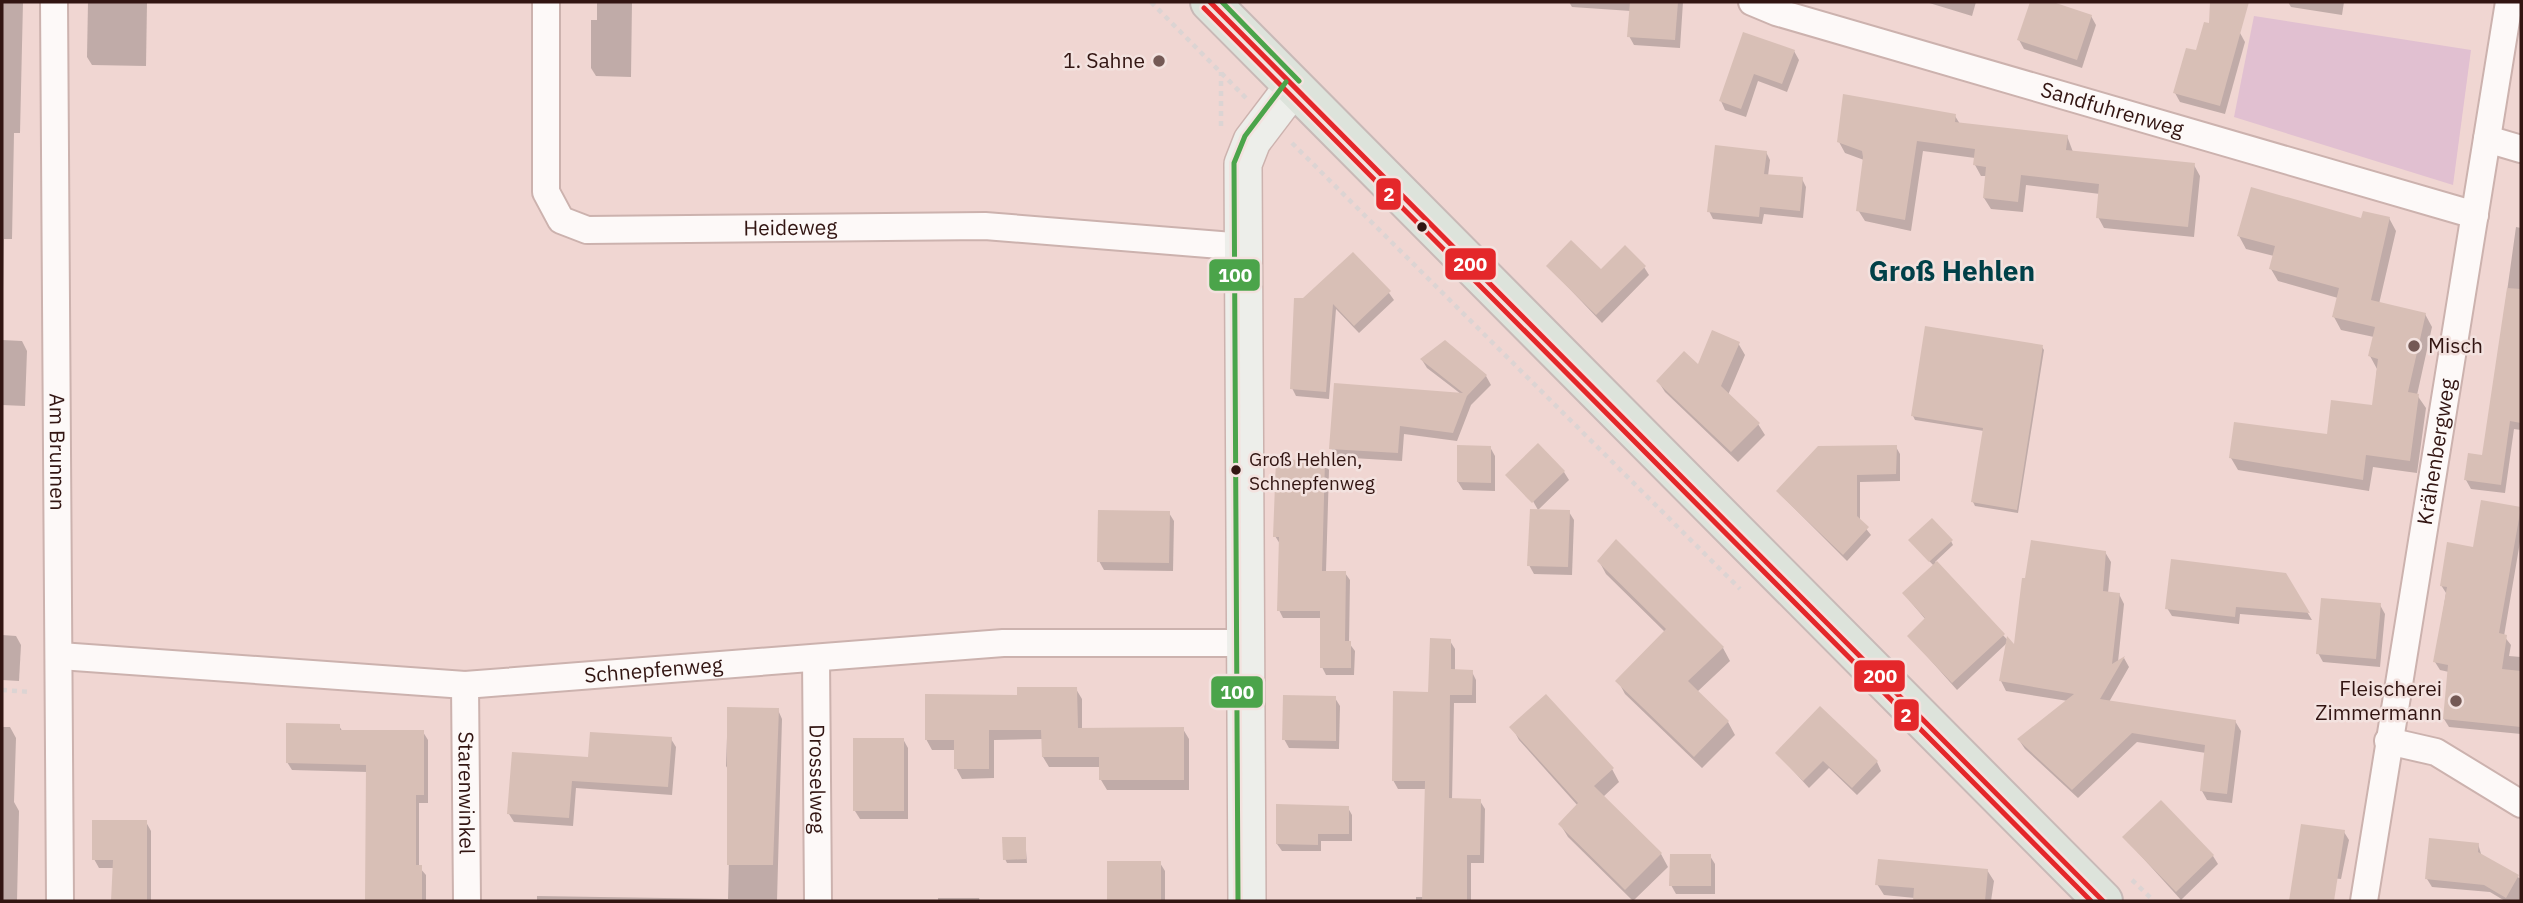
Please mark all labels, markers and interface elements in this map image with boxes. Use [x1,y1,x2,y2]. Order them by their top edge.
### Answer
place label: 1. Sahne [1063,46,1145,74]
marker: 1. Sahne [1151,53,1167,69]
street label: Sandfuhrenweg [2037,75,2187,143]
line badge: 2 [1375,177,1402,211]
text: 2 [1383,182,1395,206]
street label: Heideweg [743,212,837,241]
unlabelled marker [1415,220,1429,234]
line badge: 200 [1444,247,1497,281]
text: 200 [1453,252,1487,276]
district label: Groß Hehlen [1869,252,2035,289]
line badge: 100 [1208,258,1261,292]
text: 100 [1218,263,1252,287]
place label: Misch [2428,331,2483,359]
marker: Misch [2406,338,2422,354]
street label: Krähenbergweg [2410,376,2461,527]
street label: Am Brunnen [44,393,72,511]
place label: Groß Hehlen, Schnepfenweg [1249,447,1375,495]
marker: Groß Hehlen, Schnepfenweg [1229,463,1243,477]
street label: Schnepfenweg [583,650,724,689]
line badge: 200 [1853,659,1906,693]
text: 200 [1863,664,1897,688]
place label: Fleischerei Zimmermann [2315,674,2442,726]
line badge: 100 [1210,675,1264,709]
text: 100 [1220,680,1254,704]
marker: Fleischerei Zimmermann [2448,693,2464,709]
line badge: 2 [1893,698,1920,732]
text: 2 [1900,703,1912,727]
street label: Drosselweg [804,724,832,834]
street label: Starenwinkel [452,731,482,855]

